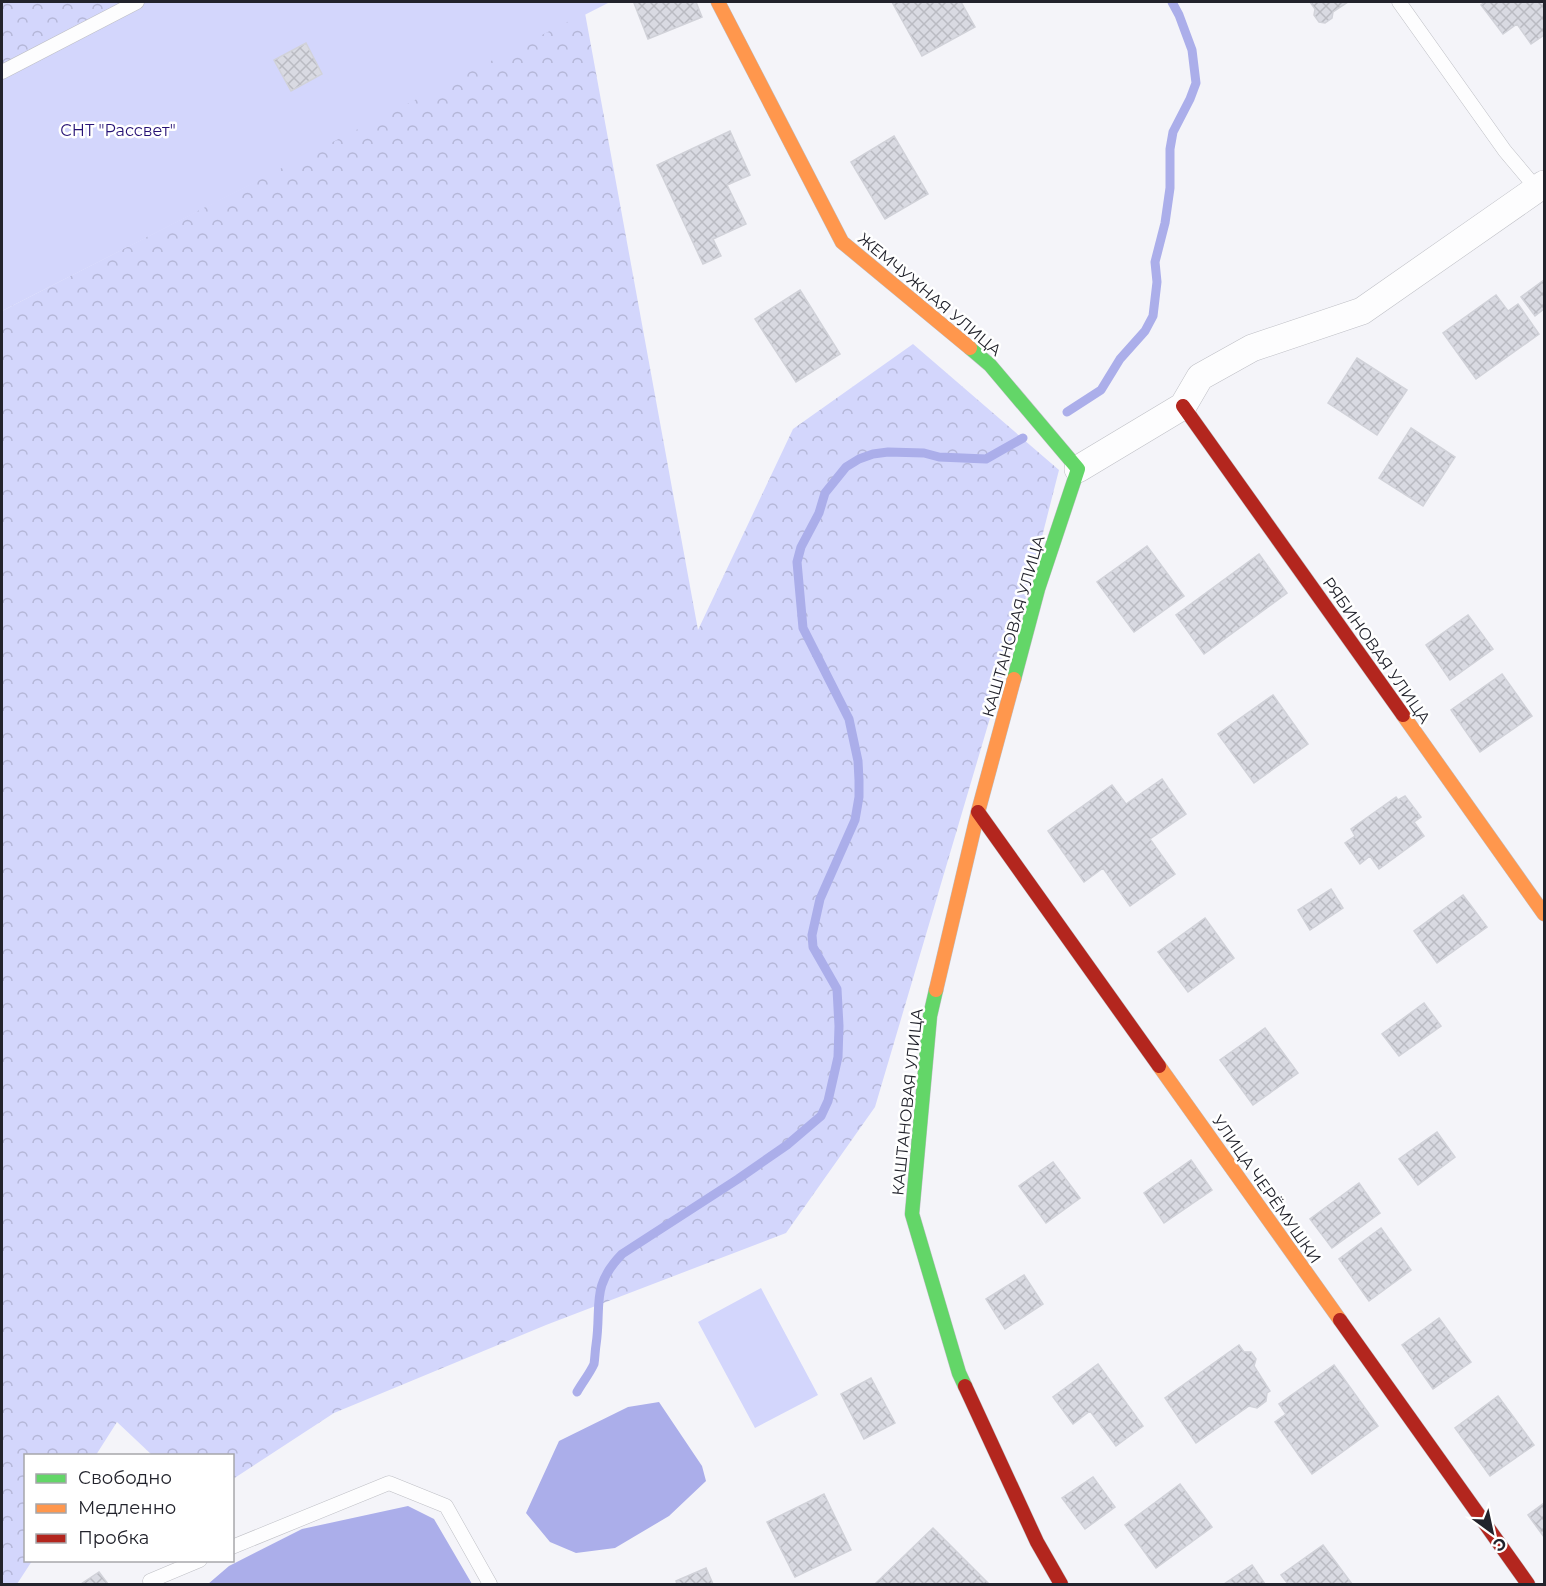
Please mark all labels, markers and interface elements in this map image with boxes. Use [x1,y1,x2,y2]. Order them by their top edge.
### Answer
park label: СНТ "Рассвет" [60,121,176,140]
street label: ЖЕМЧУЖНАЯ УЛИЦА [854,229,1005,360]
street label: КАШТАНОВАЯ УЛИЦА [978,533,1049,719]
street label: РЯБИНОВАЯ УЛИЦА [1319,573,1435,727]
street label: КАШТАНОВАЯ УЛИЦА [888,1007,927,1197]
street label: УЛИЦА ЧЕРЁМУШКИ [1208,1111,1326,1267]
legend [24,1454,234,1562]
text: Свободно [78,1467,172,1489]
text: Медленно [78,1497,176,1519]
north arrow [1462,1502,1522,1562]
text: Пробка [78,1527,149,1549]
text: С [1490,1533,1510,1555]

